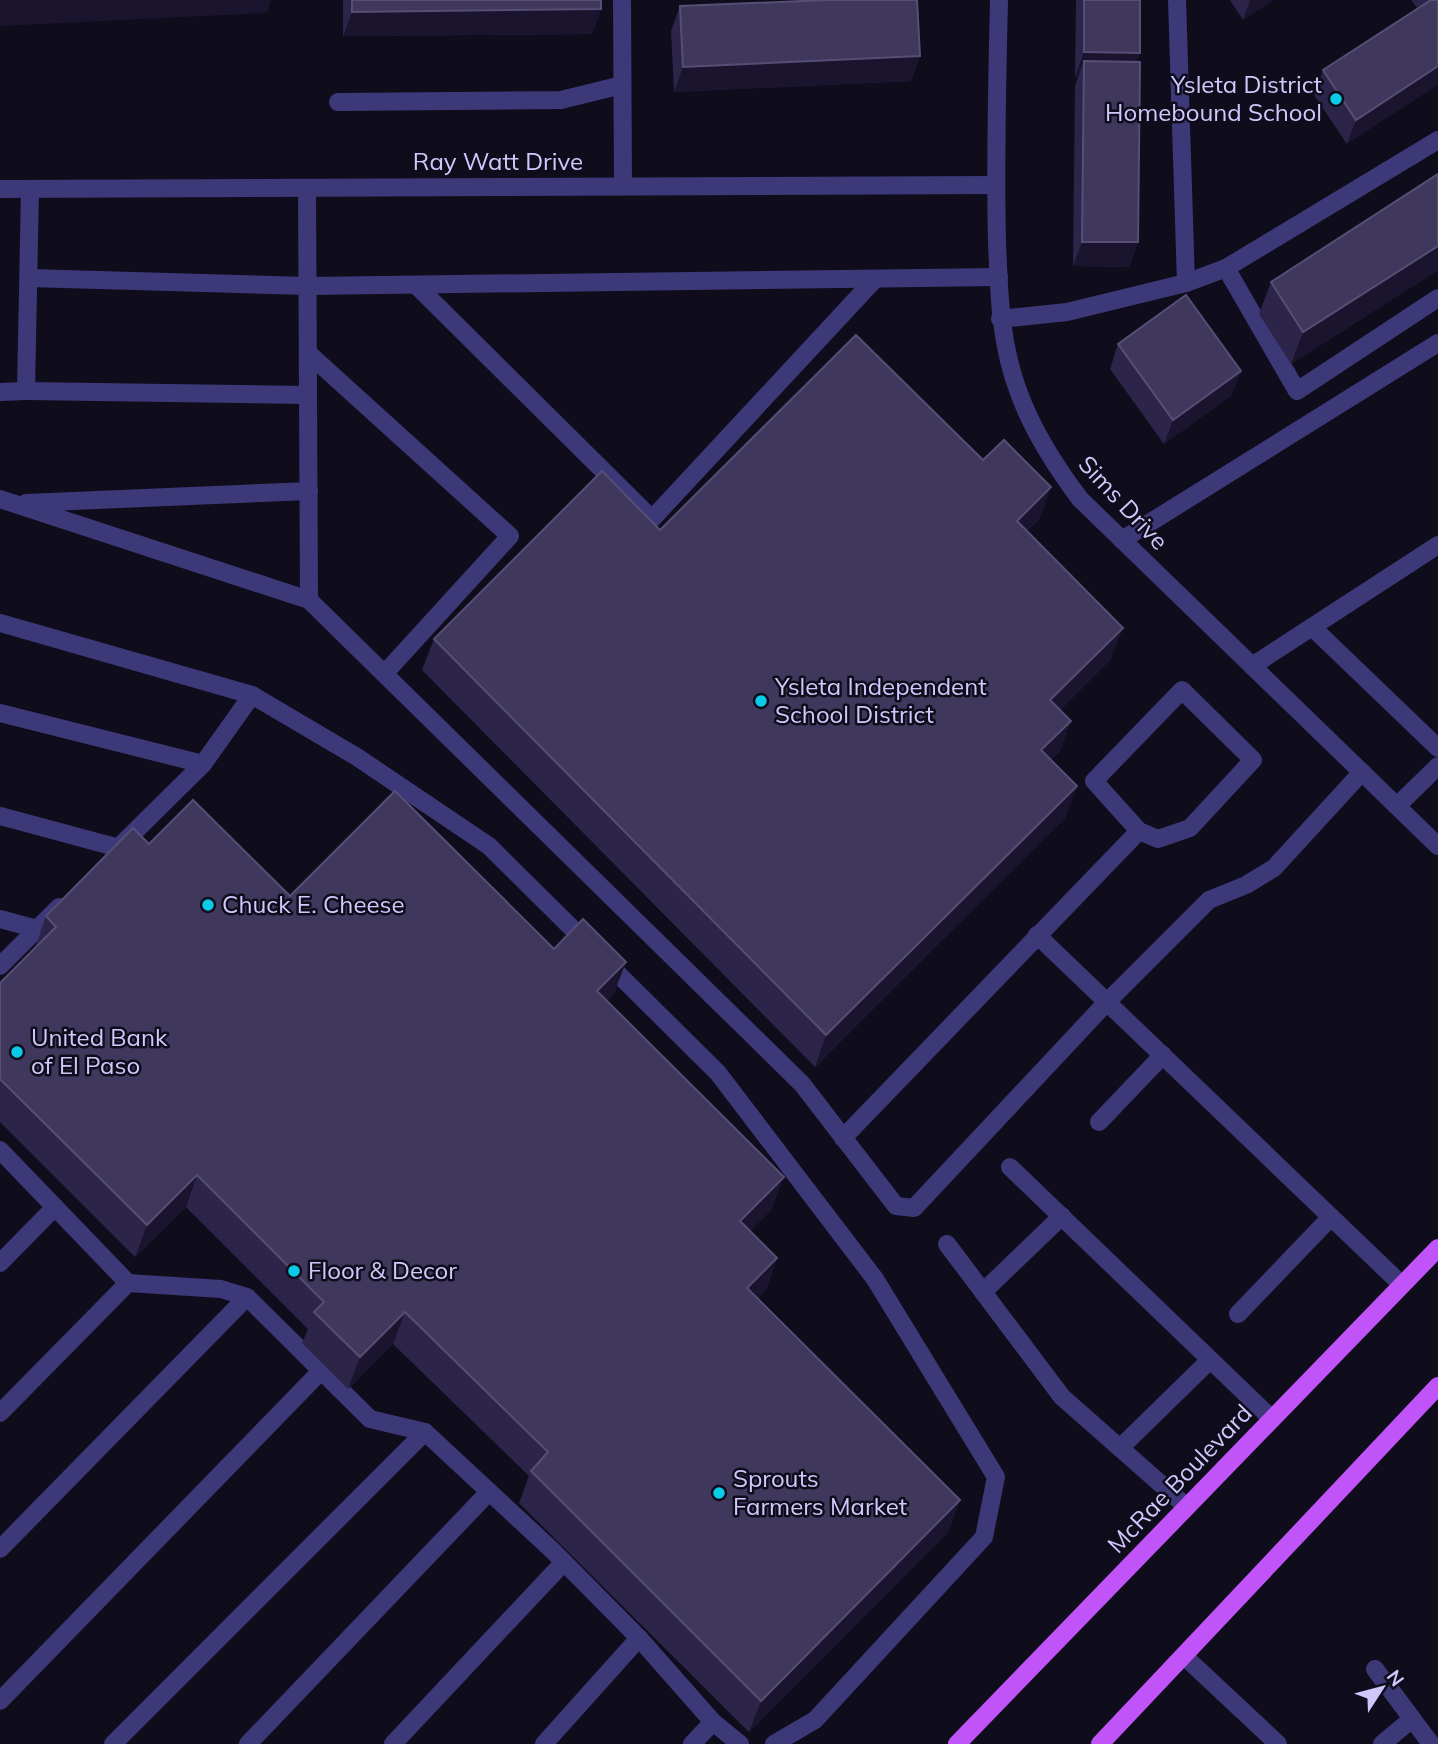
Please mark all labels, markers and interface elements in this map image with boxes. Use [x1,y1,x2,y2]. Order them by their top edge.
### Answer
place label: Ysleta District Homebound School [1105,69,1322,127]
marker: Ysleta District Homebound School [1328,91,1344,107]
street label: Ray Watt Drive [413,146,583,176]
street label: Sims Drive [1073,449,1175,556]
place label: Ysleta Independent School District [774,671,987,729]
marker: Ysleta Independent School District [753,693,769,709]
place label: Chuck E. Cheese [222,889,404,919]
marker: Chuck E. Cheese [200,897,216,913]
place label: United Bank of El Paso [31,1022,168,1080]
marker: United Bank of El Paso [9,1044,25,1060]
place label: Floor & Decor [308,1255,457,1285]
marker: Floor & Decor [286,1263,302,1279]
street label: McRae Boulevard [1101,1398,1258,1559]
place label: Sprouts Farmers Market [733,1463,907,1521]
marker: Sprouts Farmers Market [711,1485,727,1501]
north arrow [1347,1653,1417,1723]
text: N [1382,1665,1410,1691]

